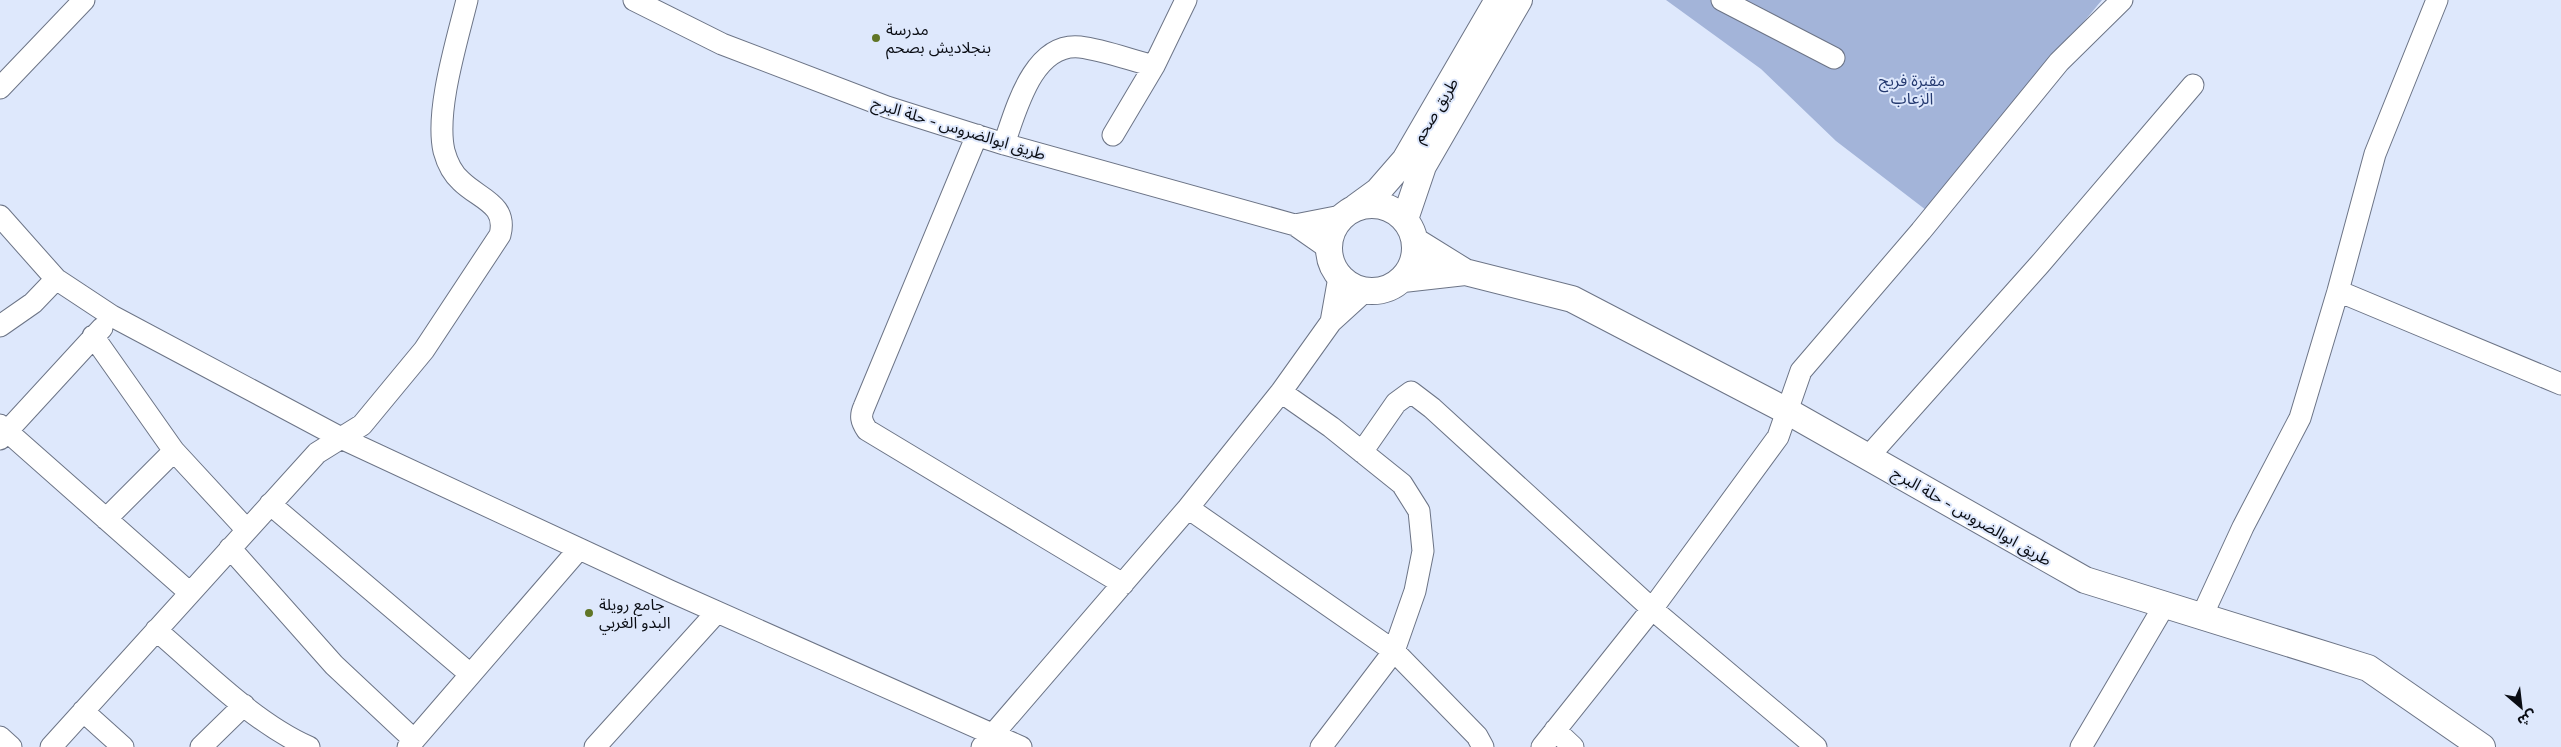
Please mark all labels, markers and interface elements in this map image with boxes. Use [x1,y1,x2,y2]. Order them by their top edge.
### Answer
place label: مدرسة بنجلاديش بصحم [886,19,991,60]
marker: مدرسة بنجلاديش بصحم [870,32,882,44]
park label: مقبرة فريج الزعاب [1879,70,1945,109]
street label: طريق صحم [1408,74,1465,148]
street label: طريق ابوالضروس - حلة البرج [869,92,1049,167]
street label: طريق ابوالضروس - حلة البرج [1887,462,2055,573]
place label: جامع رويلة البدو الغربي [599,594,670,635]
marker: جامع رويلة البدو الغربي [583,607,595,619]
north arrow [2496,682,2546,732]
text: ش [2514,706,2540,731]

